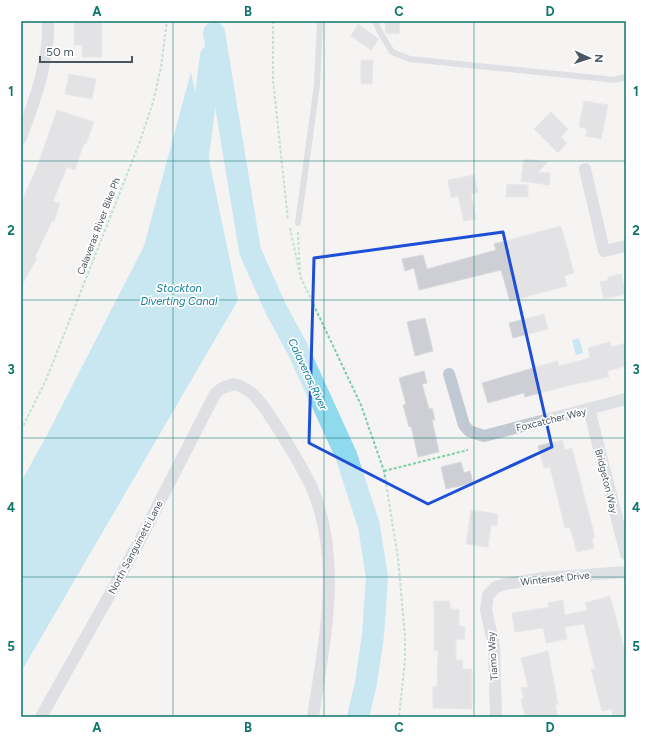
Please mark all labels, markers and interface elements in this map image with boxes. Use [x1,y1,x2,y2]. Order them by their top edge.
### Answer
text: A [92,4,102,19]
text: B [244,4,252,19]
text: C [394,4,404,19]
text: D [545,4,555,19]
scale bar [40,38,132,64]
north arrow [569,38,609,78]
text: 50 m [46,45,74,59]
text: N [592,54,605,63]
text: 1 [8,84,14,99]
text: 1 [633,84,639,99]
street label: Calaveras River Bike Ph [74,175,123,277]
text: 2 [7,223,15,238]
text: 2 [632,223,640,238]
water label: Stockton Diverting Canal [140,282,218,308]
water label: Calaveras River [285,336,330,413]
text: 3 [7,362,15,377]
text: 3 [632,362,640,377]
street label: Foxcatcher Way [515,404,588,434]
street label: Bridgeton Way [592,447,621,515]
street label: North Sanguinetti Lane [105,498,166,596]
text: 4 [7,500,15,515]
text: 4 [632,500,640,515]
street label: Winterset Drive [520,568,591,589]
street label: Tiamo Way [484,630,501,681]
text: 5 [7,639,15,654]
text: 5 [632,639,640,654]
text: A [92,720,102,735]
text: B [244,720,252,735]
text: C [394,720,404,735]
text: D [545,720,555,735]

